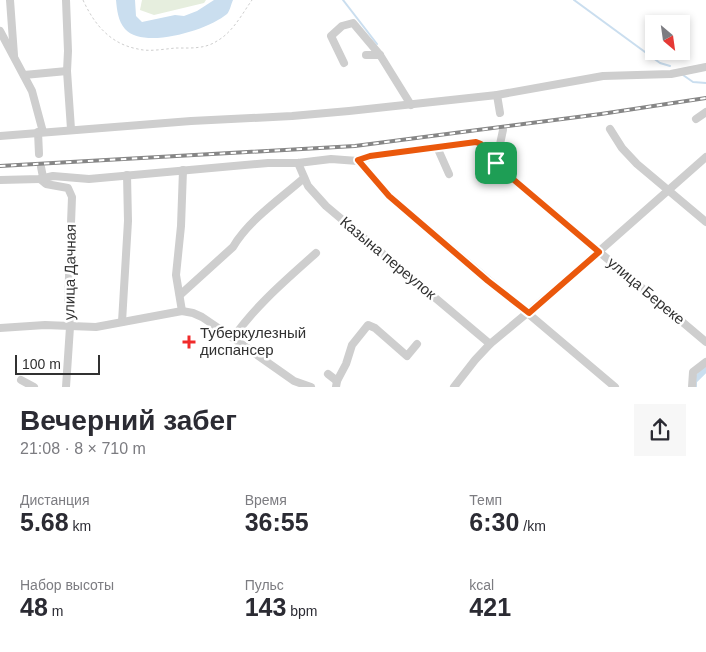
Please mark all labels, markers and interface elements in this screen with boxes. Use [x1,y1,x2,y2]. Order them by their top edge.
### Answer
north arrow [645,15,690,60]
map controls [645,15,690,60]
pin [475,142,517,184]
icon: arrive [482,149,510,177]
street label: Казына переулок [337,213,440,303]
street label: улица Дачная [60,224,79,320]
street label: улица Береке [604,253,688,328]
place label: Туберкулезный диспансер [200,324,306,358]
marker: Туберкулезный диспансер [182,335,196,349]
scale bar [15,352,100,375]
text: 100 m [22,356,61,372]
button: share [634,404,686,456]
text: Вечерний забег [20,405,237,436]
text: 21:08 · 8 × 710 m [20,440,146,457]
text: Дистанция [20,492,90,508]
text: Время [245,492,287,508]
text: Темп [469,492,502,508]
text: 5.68 [20,508,69,536]
text: 36:55 [245,508,309,536]
text: 6:30 [469,508,519,536]
text: km [69,518,91,534]
text: /km [519,518,546,534]
text: Набор высоты [20,577,114,593]
text: Пульс [245,577,284,593]
text: kcal [469,577,494,593]
text: 48 [20,593,48,621]
text: 143 [245,593,286,621]
text: 421 [469,593,511,621]
text: m [48,603,63,619]
text: bpm [286,603,318,619]

